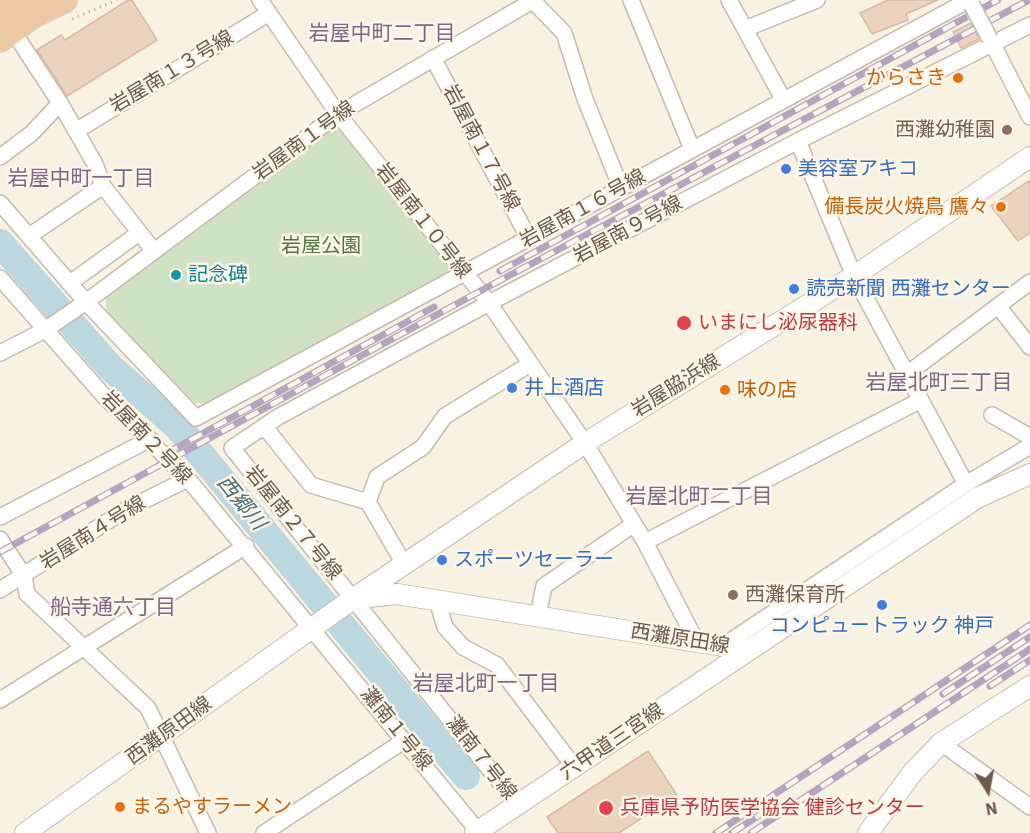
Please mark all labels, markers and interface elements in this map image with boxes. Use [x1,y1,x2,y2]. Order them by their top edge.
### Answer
district label: 岩屋中町二丁目 [309,21,455,47]
street label: 岩屋南１３号線 [106,26,238,118]
place label: からさき [866,66,946,90]
marker: からさき [951,71,965,85]
street label: 岩屋南１７号線 [438,81,524,215]
street label: 岩屋南１号線 [248,96,360,186]
place label: 西灘幼稚園 [895,118,995,142]
marker: 西灘幼稚園 [1000,123,1014,137]
place label: 美容室アキコ [798,157,918,181]
street label: 岩屋南１０号線 [370,158,476,284]
marker: 美容室アキコ [779,162,793,176]
street label: 岩屋南１６号線 [516,165,650,253]
district label: 岩屋中町一丁目 [8,166,154,192]
street label: 岩屋南９号線 [569,191,687,269]
place label: 備長炭火焼鳥 鷹々 [824,195,989,219]
marker: 備長炭火焼鳥 鷹々 [994,200,1008,214]
park label: 岩屋公園 [281,234,361,258]
place label: 記念碑 [188,263,248,287]
marker: 記念碑 [169,268,183,282]
place label: 読売新聞 西灘センター [806,277,1011,301]
marker: 読売新聞 西灘センター [787,282,801,296]
place label: いまにし泌尿器科 [698,311,858,335]
marker: いまにし泌尿器科 [675,314,693,332]
street label: 岩屋脇浜線 [627,349,725,423]
district label: 岩屋北町三丁目 [866,370,1012,396]
place label: 井上酒店 [524,376,604,400]
place label: 味の店 [737,378,797,402]
marker: 井上酒店 [505,381,519,395]
marker: 味の店 [718,383,732,397]
street label: 岩屋南２号線 [96,387,196,489]
street label: 岩屋南２７号線 [240,461,346,585]
water label: 西郷川 [211,471,271,535]
district label: 岩屋北町二丁目 [626,484,772,510]
street label: 岩屋南４号線 [36,491,150,575]
place label: スポーツセーラー [454,548,614,572]
marker: スポーツセーラー [435,553,449,567]
place label: 西灘保育所 [745,583,845,607]
marker: 西灘保育所 [726,588,740,602]
district label: 船寺通六丁目 [50,595,176,621]
marker: コンピュートラック 神戸 [875,598,889,612]
place label: コンピュートラック 神戸 [770,614,994,638]
street label: 西灘原田線 [629,619,731,659]
district label: 岩屋北町一丁目 [413,671,559,697]
street label: 灘南１号線 [355,683,437,775]
street label: 西灘原田線 [121,692,217,770]
street label: 六甲道三宮線 [556,699,668,785]
street label: 灘南７号線 [441,711,521,805]
north arrow [958,761,1018,821]
place label: まるやすラーメン [132,795,292,819]
place label: 兵庫県予防医学協会 健診センター [620,796,925,820]
text: N [984,798,999,820]
marker: 兵庫県予防医学協会 健診センター [597,799,615,817]
marker: まるやすラーメン [113,800,127,814]

